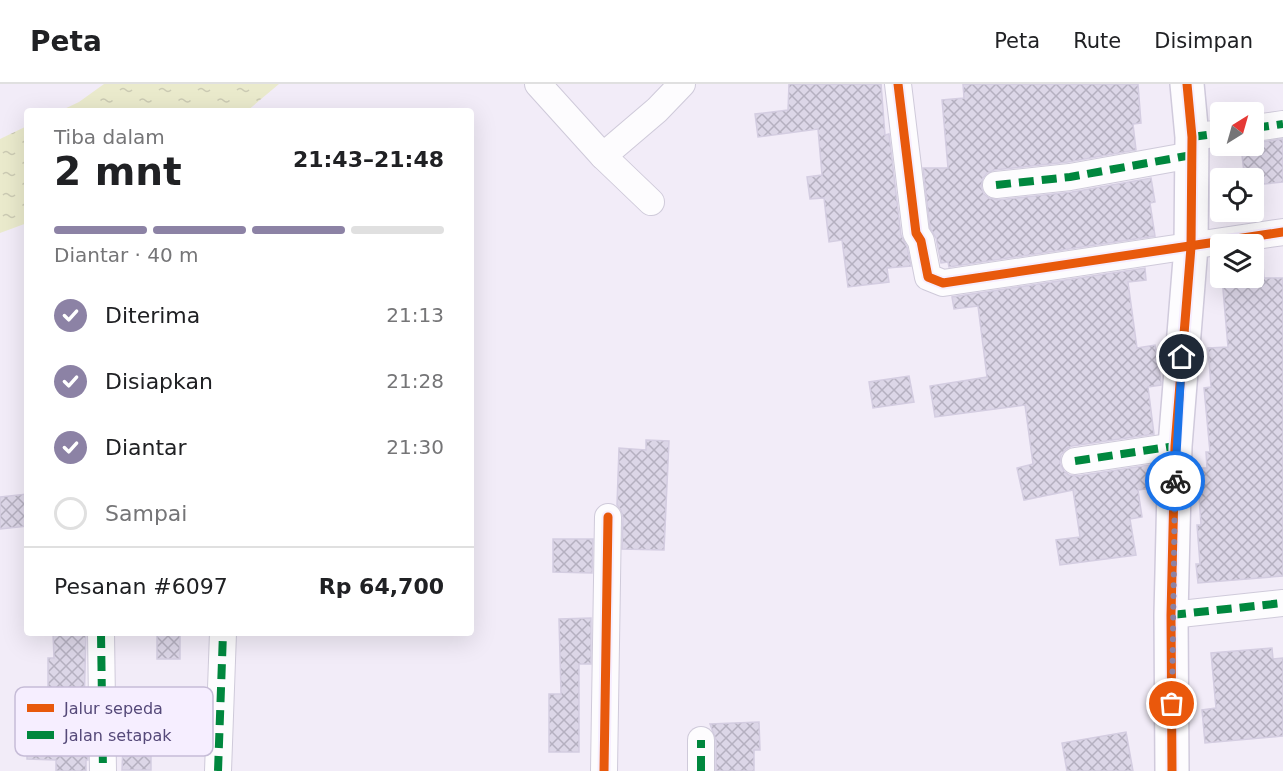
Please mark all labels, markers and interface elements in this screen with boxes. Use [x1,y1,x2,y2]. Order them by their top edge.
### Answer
text: Peta [30,25,102,58]
text: Peta [994,29,1040,53]
text: Rute [1073,29,1121,53]
text: Disimpan [1154,29,1253,53]
north arrow [1210,102,1264,156]
map controls [1210,102,1264,288]
text: Tiba dalam [54,125,165,149]
text: 21:43–21:48 [293,147,444,172]
text: 2 mnt [54,149,182,194]
button: locate [1210,168,1264,222]
button: layers [1210,234,1264,288]
text: Diantar · 40 m [54,243,199,267]
icon: check [54,299,87,332]
text: Diterima [105,303,200,328]
text: 21:13 [386,303,444,327]
pin [1156,331,1207,382]
icon: home [1165,340,1198,373]
icon: check [54,365,87,398]
text: Disiapkan [105,369,213,394]
text: 21:28 [386,369,444,393]
icon: check [54,431,87,464]
text: Diantar [105,435,187,460]
text: 21:30 [386,435,444,459]
courier [1145,451,1205,511]
icon: bike [1159,465,1192,498]
text: Sampai [105,501,187,526]
text: Pesanan #6097 [54,574,228,599]
text: Rp 64,700 [319,574,444,599]
pin [1146,678,1197,729]
legend [15,687,213,756]
icon: bag [1155,687,1188,720]
text: Jalur sepeda [63,699,163,718]
text: Jalan setapak [63,726,172,745]

